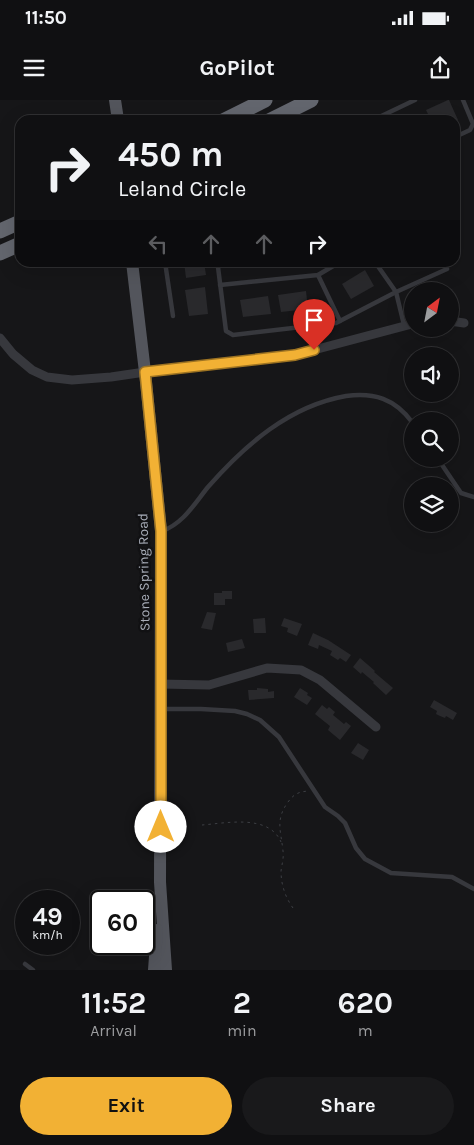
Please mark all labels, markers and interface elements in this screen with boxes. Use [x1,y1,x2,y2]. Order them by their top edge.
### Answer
text: 11:50 [25,7,67,29]
icon: menu [20,54,48,82]
icon: share [426,54,454,82]
text: GoPilot [199,55,275,81]
text: 450 m [118,134,223,175]
icon: right [35,135,100,200]
text: Leland Circle [118,176,246,202]
icon: left [144,230,172,258]
icon: ahead [197,230,225,258]
icon: ahead [250,230,278,258]
icon: right [303,230,331,258]
north arrow [404,282,459,338]
map controls [404,282,459,532]
pin [293,299,335,350]
icon: arrive [300,306,328,334]
button: sound [404,347,459,402]
button: search [404,412,459,467]
button: layers [404,477,459,532]
street label: Stone Spring Road [134,513,154,631]
position arrow [134,800,186,852]
speed limit sign: 60 [90,890,155,955]
text: 49 [32,902,63,931]
text: km/h [32,928,63,942]
text: 11:52 [81,985,146,1021]
text: 2 [233,985,251,1021]
text: 620 [338,985,393,1021]
text: Arrival [90,1021,137,1040]
text: min [227,1021,257,1040]
text: m [358,1021,373,1040]
button: Exit [20,1077,232,1135]
button: Share [242,1077,454,1135]

